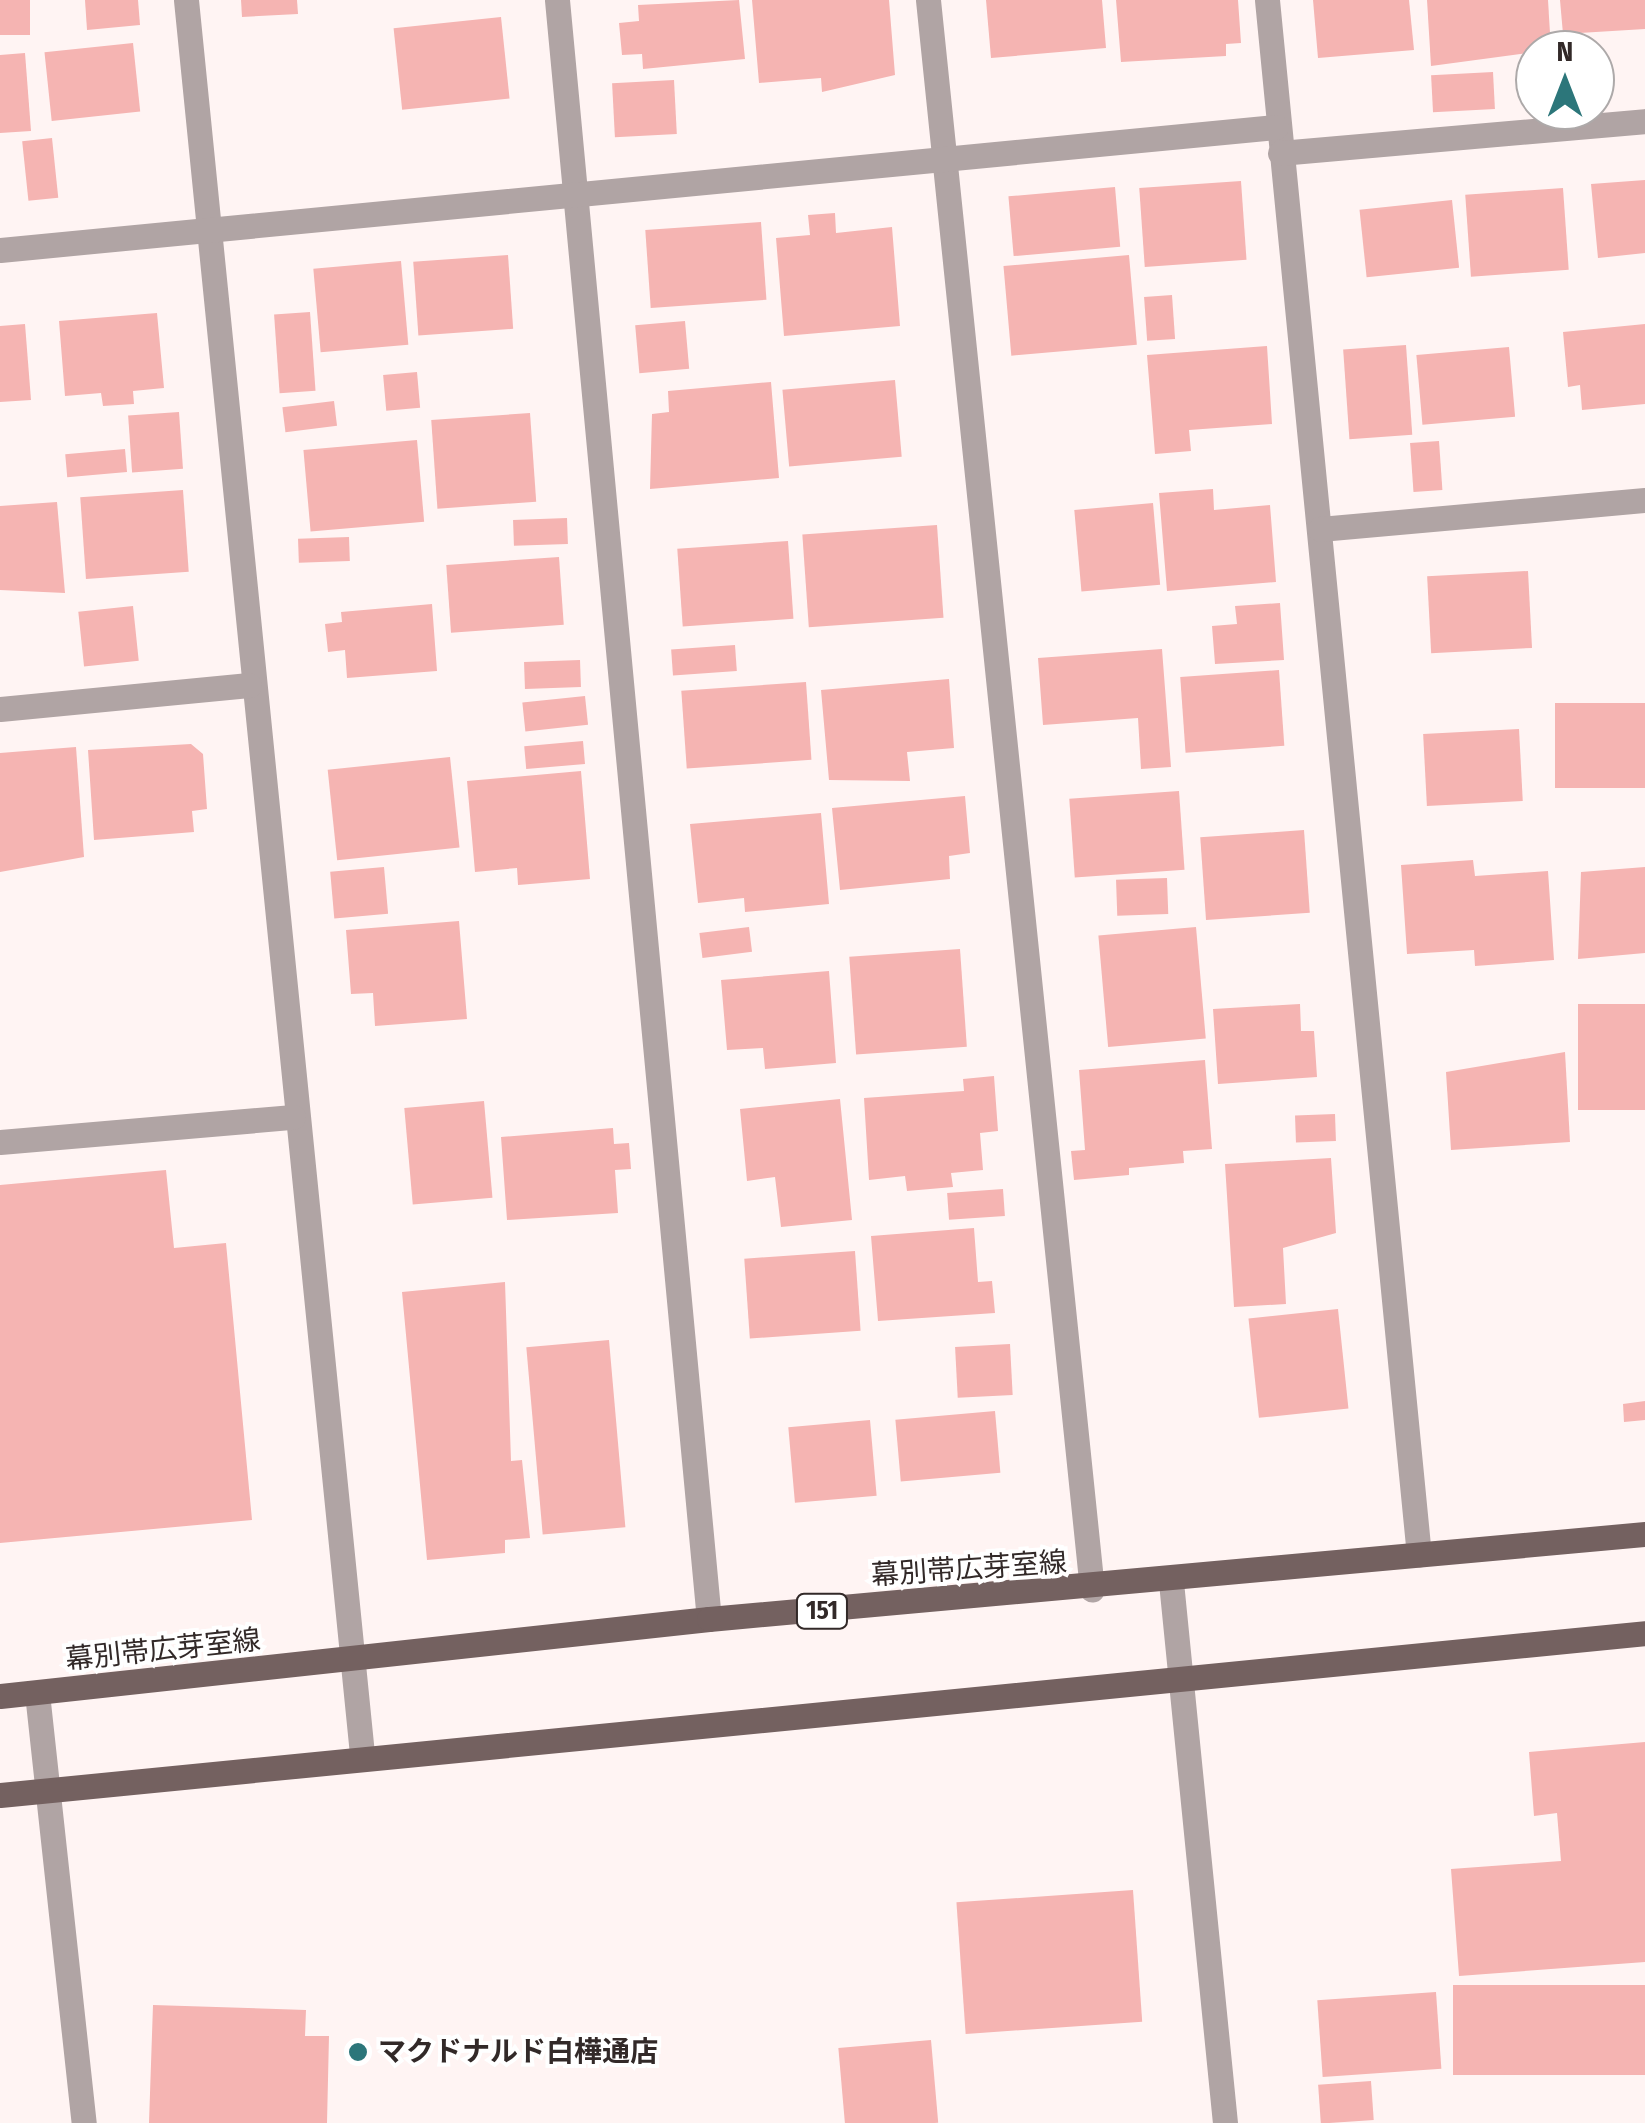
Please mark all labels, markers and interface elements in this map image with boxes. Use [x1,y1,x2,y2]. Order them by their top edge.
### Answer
north arrow [1515,30,1615,130]
text: N [1557,35,1573,68]
street label: 幕別帯広芽室線 [870,1545,1068,1593]
road number: 151 [794,1591,850,1631]
street label: 幕別帯広芽室線 [64,1623,262,1677]
place label: マクドナルド白樺通店 [378,2035,658,2069]
marker: マクドナルド白樺通店 [347,2041,369,2063]

